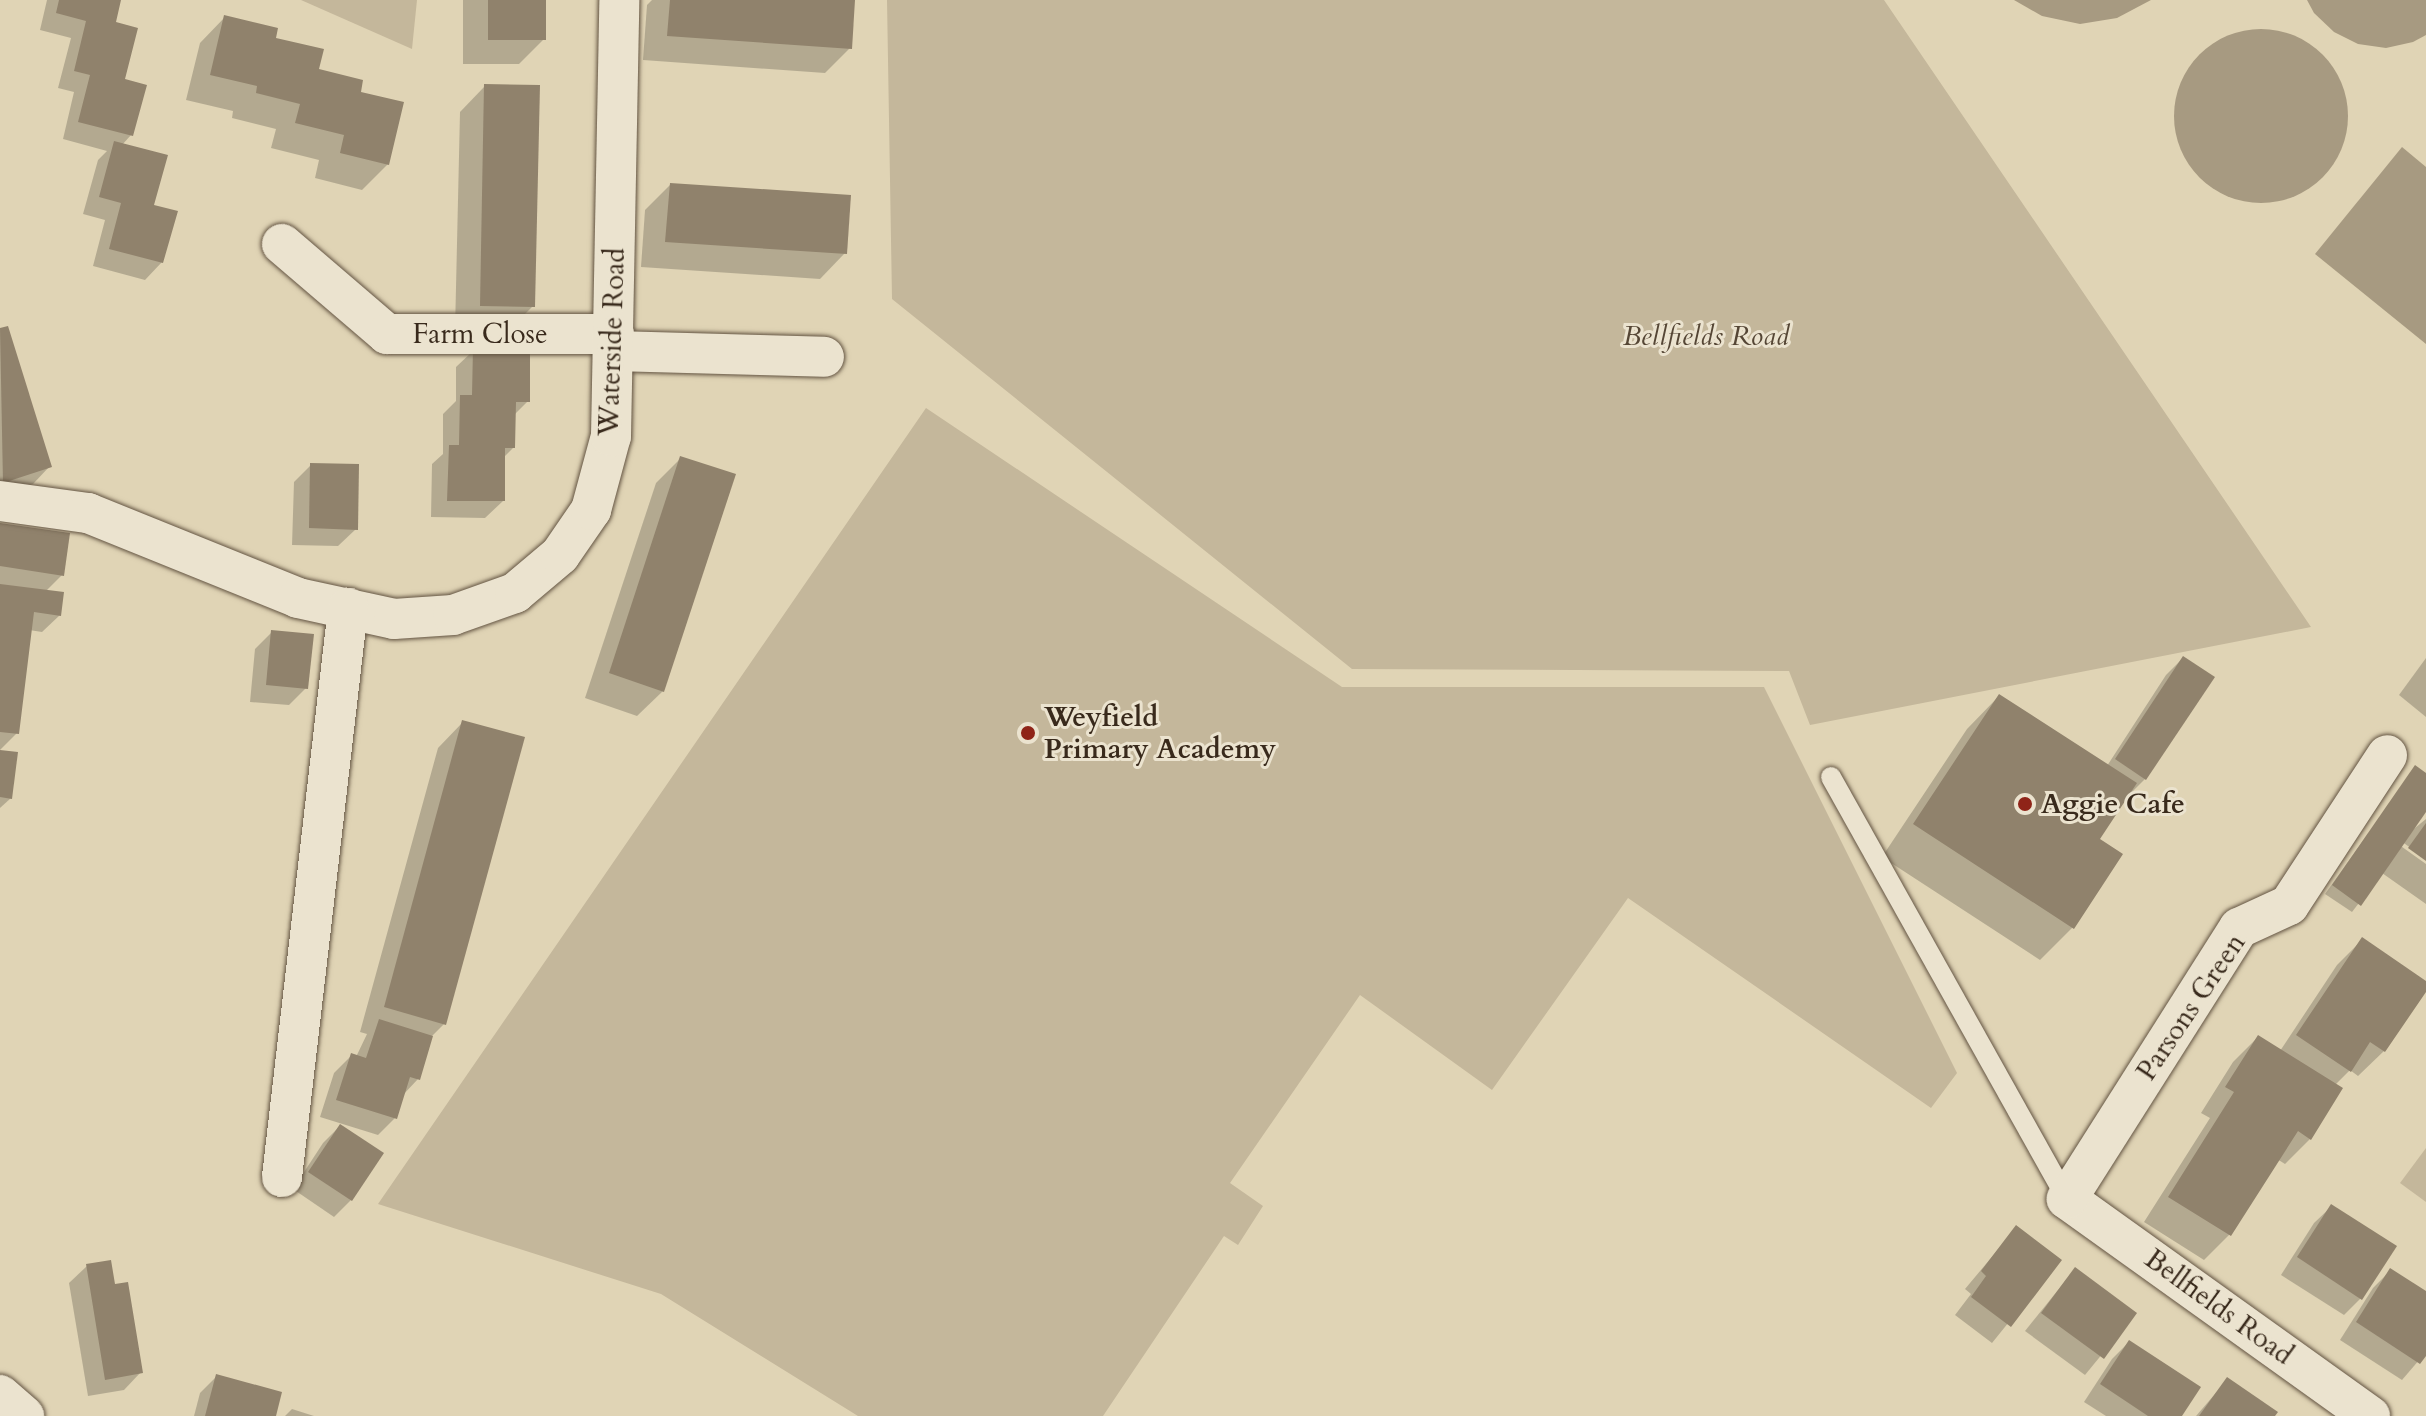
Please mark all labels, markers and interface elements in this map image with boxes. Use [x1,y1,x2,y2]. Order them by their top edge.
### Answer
street label: Waterside Road [592,247,632,437]
street label: Farm Close [412,317,548,351]
park label: Bellfields Road [1623,319,1789,353]
place label: Weyfield Primary Academy [1044,700,1276,766]
marker: Weyfield Primary Academy [1019,724,1037,742]
place label: Aggie Cafe [2041,787,2185,821]
marker: Aggie Cafe [2016,795,2034,813]
street label: Parsons Green [2130,927,2252,1087]
street label: Bellfields Road [2138,1242,2300,1372]

